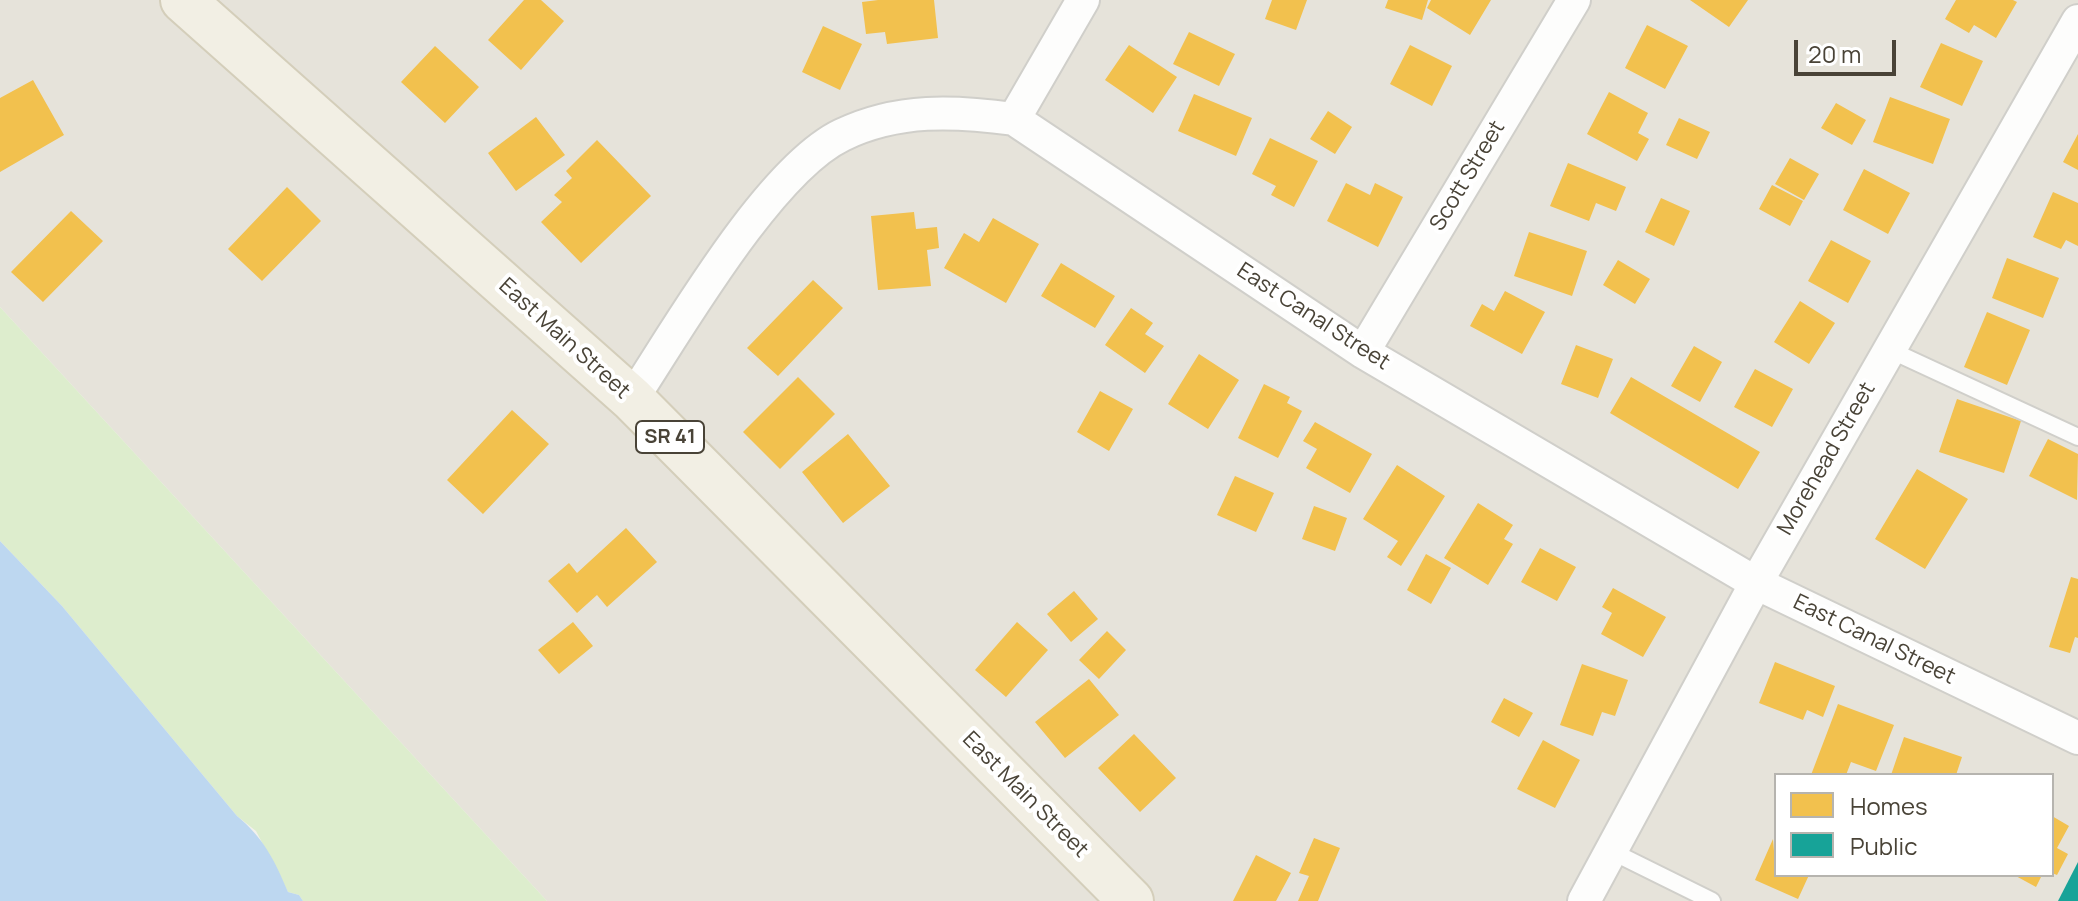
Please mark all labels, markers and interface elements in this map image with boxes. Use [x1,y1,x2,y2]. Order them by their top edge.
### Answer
scale bar [1798,24,1900,74]
text: 20 m [1808,37,1861,70]
street label: Scott Street [1425,116,1511,236]
street label: East Canal Street [1232,258,1394,376]
street label: East Main Street [493,273,635,405]
street label: Morehead Street [1773,378,1881,540]
road number: SR 41 [636,421,704,453]
street label: East Canal Street [1789,589,1959,691]
street label: East Main Street [956,726,1094,864]
legend [1774,773,2054,877]
text: Homes [1850,789,1928,822]
text: Public [1850,829,1917,862]

